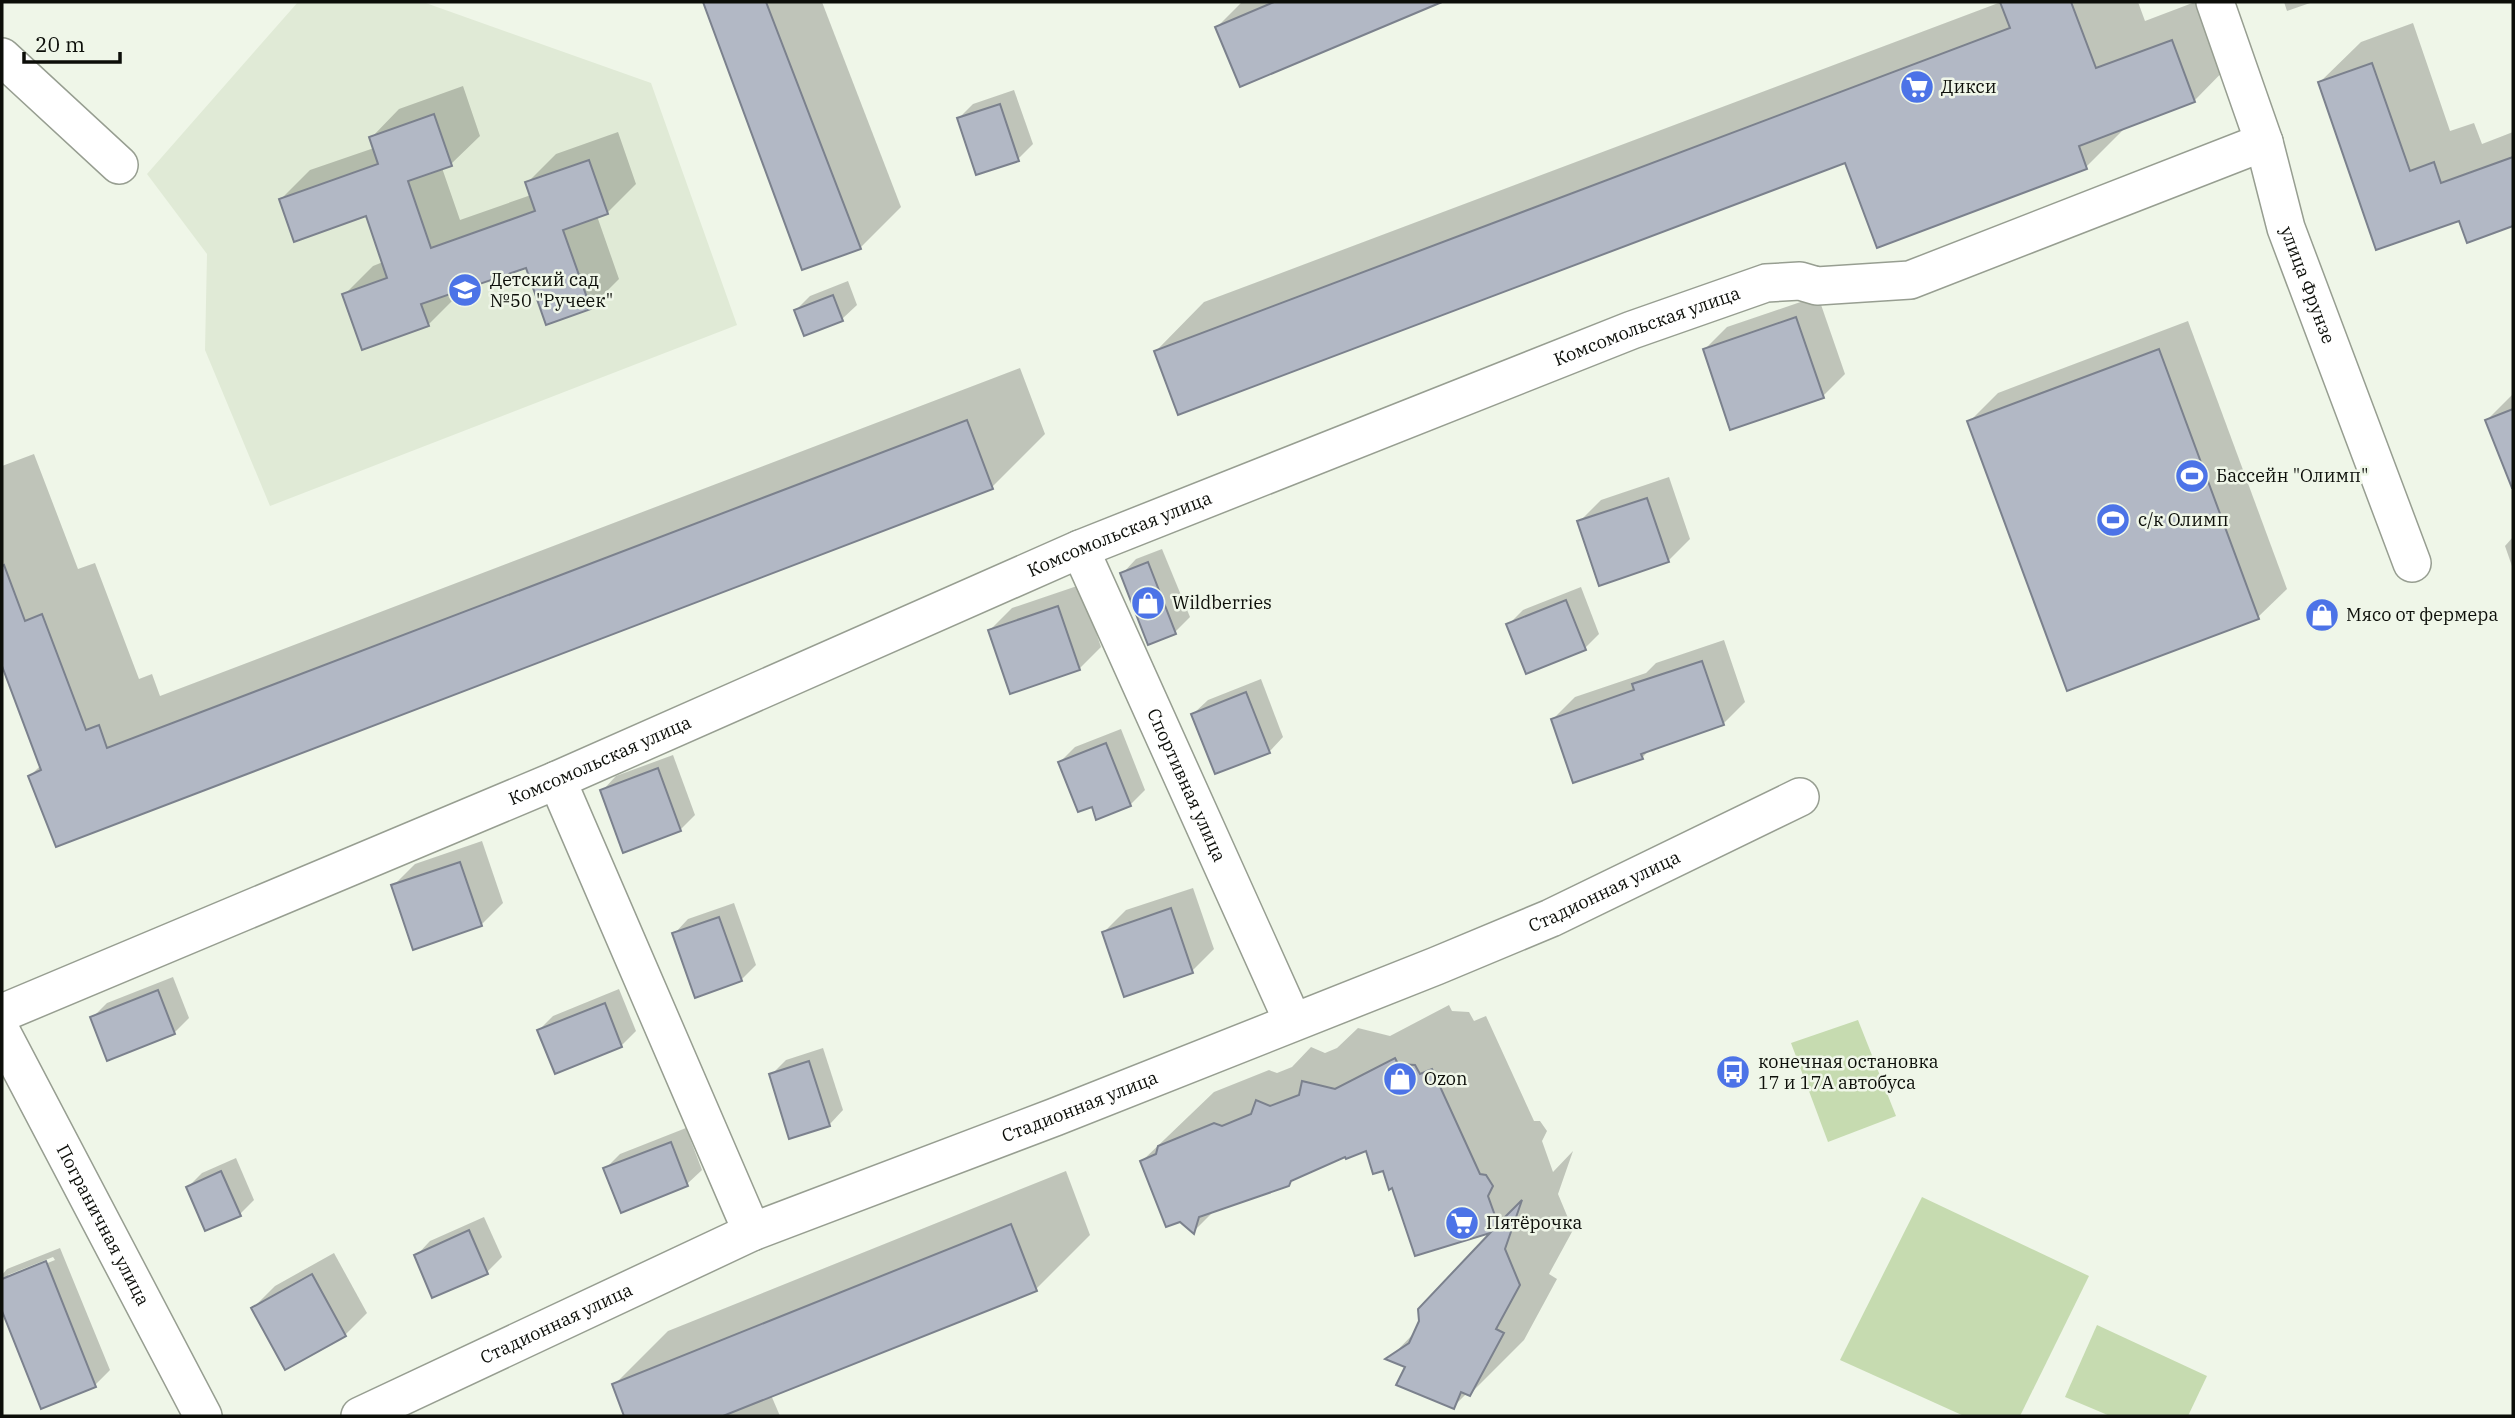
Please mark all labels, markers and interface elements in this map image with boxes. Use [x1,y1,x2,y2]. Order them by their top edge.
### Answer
scale bar [24,21,121,65]
text: 20 m [35,30,85,58]
supermarket icon: Дикси [1898,68,1936,106]
place label: Дикси [1941,75,1997,98]
street label: улица Фрунзе [2275,223,2340,347]
place label: Детский сад №50 "Ручеек" [490,268,613,312]
school or university icon: Детский сад №50 "Ручеек" [446,271,484,309]
street label: Комсомольская улица [1550,281,1743,371]
sports icon: Бассейн "Олимп" [2173,457,2211,495]
place label: Бассейн "Олимп" [2216,464,2368,487]
street label: Комсомольская улица [1024,486,1215,582]
sports icon: с/к Олимп [2094,501,2132,539]
place label: с/к Олимп [2138,508,2229,531]
shop icon: Wildberries [1129,584,1167,622]
place label: Wildberries [1172,591,1272,614]
shop icon: Мясо от фермера [2303,596,2341,634]
place label: Мясо от фермера [2346,603,2498,626]
street label: Спортивная улица [1142,705,1231,865]
street label: Комсомольская улица [505,710,695,810]
street label: Стадионная улица [1525,845,1684,937]
place label: конечная остановка 17 и 17А автобуса [1758,1050,1939,1094]
bus stop icon: конечная остановка 17 и 17А автобуса [1714,1053,1752,1091]
shop icon: Ozon [1381,1060,1419,1098]
street label: Стадионная улица [998,1065,1161,1147]
place label: Ozon [1424,1067,1468,1090]
street label: Пограничная улица [52,1140,155,1310]
supermarket icon: Пятёрочка [1443,1204,1481,1242]
place label: Пятёрочка [1486,1211,1582,1234]
street label: Стадионная улица [476,1278,636,1369]

